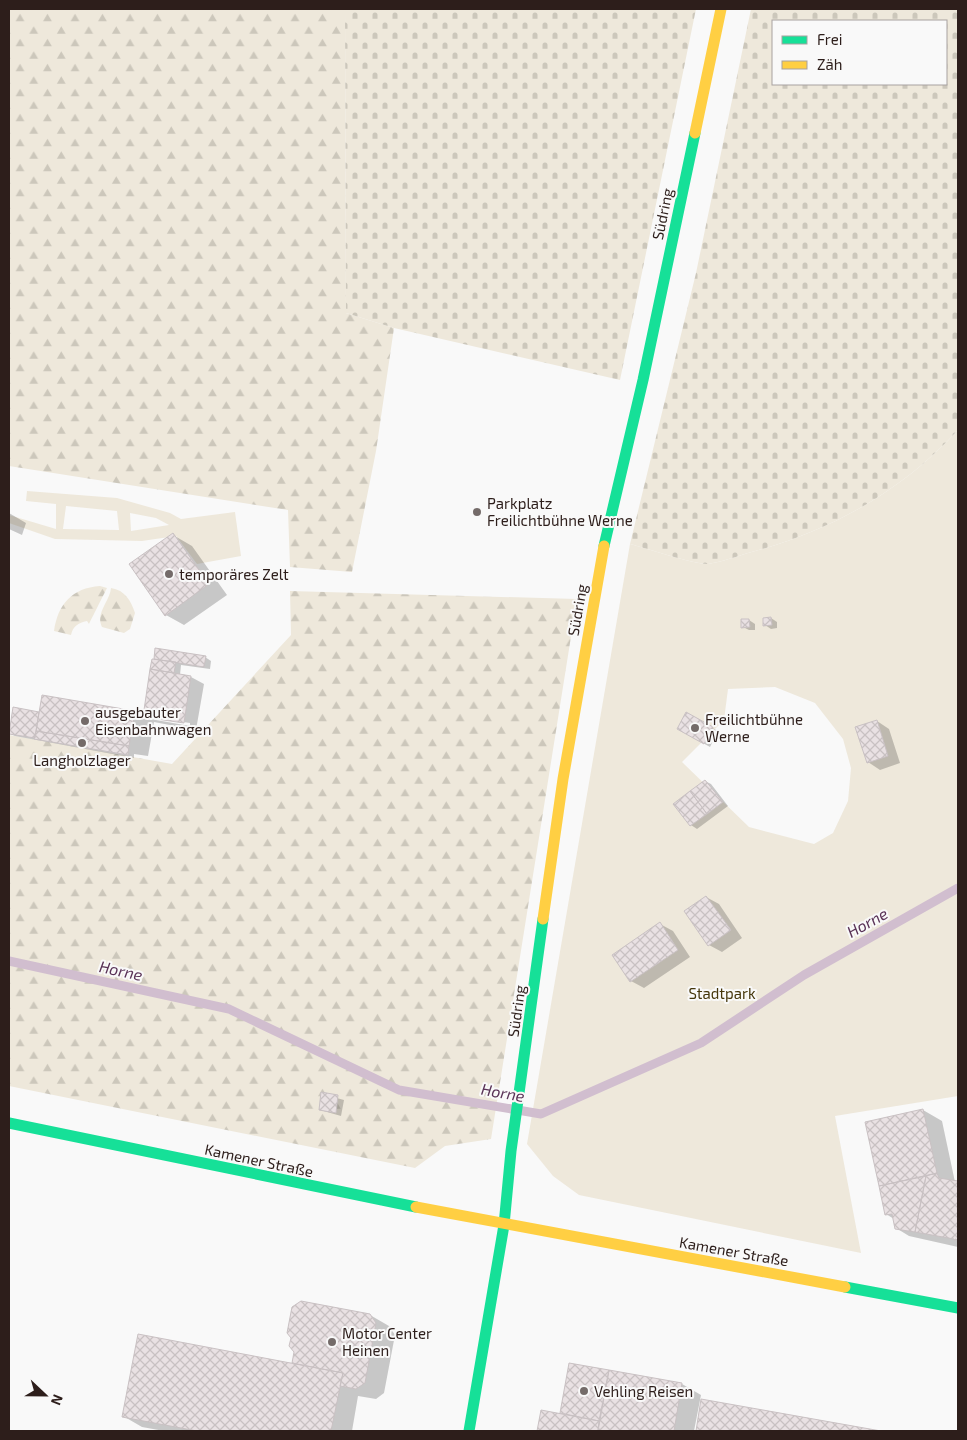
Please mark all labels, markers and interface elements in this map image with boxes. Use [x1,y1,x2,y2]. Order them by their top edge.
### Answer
legend [772,20,947,85]
text: Frei [817,30,842,48]
text: Zäh [817,55,842,73]
street label: Südring [648,186,676,241]
place label: Parkplatz Freilichtbühne Werne [487,494,633,529]
marker: Parkplatz Freilichtbühne Werne [471,506,483,518]
place label: temporäres Zelt [179,565,289,583]
marker: temporäres Zelt [163,568,175,580]
street label: Südring [564,582,591,637]
place label: ausgebauter Eisenbahnwagen [95,703,211,738]
place label: Freilichtbühne Werne [705,710,803,745]
marker: ausgebauter Eisenbahnwagen [79,715,91,727]
marker: Freilichtbühne Werne [689,722,701,734]
marker: Langholzlager [76,737,88,749]
place label: Langholzlager [33,751,131,769]
water label: Horne [843,903,891,941]
water label: Horne [98,956,145,984]
street label: Südring [503,983,529,1038]
park label: Stadtpark [688,984,756,1002]
water label: Horne [480,1079,527,1105]
street label: Kamener Straße [203,1140,315,1180]
street label: Kamener Straße [678,1233,790,1269]
place label: Motor Center Heinen [342,1324,432,1359]
marker: Motor Center Heinen [326,1336,338,1348]
north arrow [20,1370,70,1420]
place label: Vehling Reisen [594,1382,693,1400]
marker: Vehling Reisen [578,1385,590,1397]
text: N [48,1392,67,1408]

